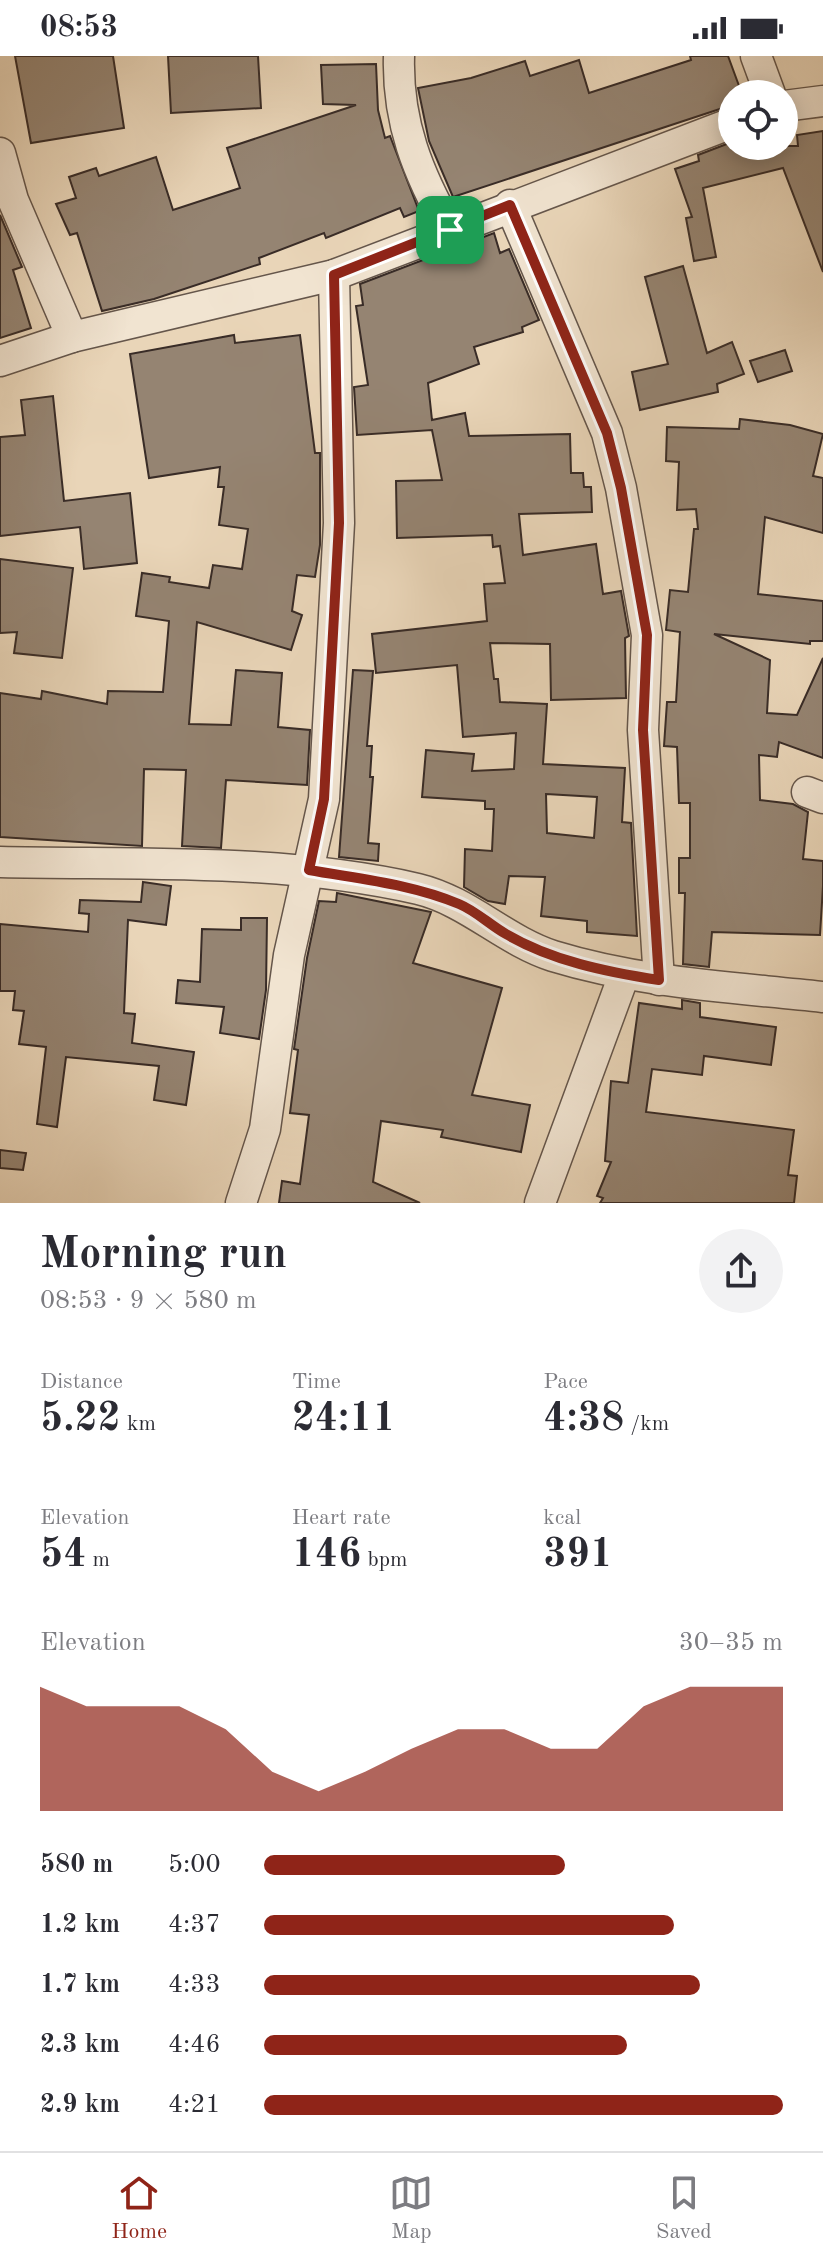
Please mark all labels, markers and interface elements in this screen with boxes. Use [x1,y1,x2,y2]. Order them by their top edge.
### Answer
text: 08:53 [40,13,118,43]
map controls [718,80,798,160]
button: locate [718,80,798,160]
pin [416,196,484,264]
icon: arrive [428,208,472,252]
button: share [699,1229,783,1313]
text: Morning run [40,1233,287,1277]
text: 08:53 · 9 × 580 m [40,1288,257,1314]
text: Distance [40,1371,123,1393]
text: Time [292,1371,341,1393]
text: Pace [543,1371,588,1393]
text: 5.22 [40,1400,121,1440]
text: 24:11 [292,1400,396,1440]
text: 4:38 [543,1400,624,1440]
text: km [121,1413,156,1435]
text: /km [624,1413,669,1435]
text: Elevation [40,1507,130,1529]
text: Heart rate [292,1507,391,1529]
text: kcal [543,1507,581,1529]
text: 54 [40,1536,86,1576]
text: 146 [292,1536,361,1576]
text: 391 [543,1536,613,1576]
text: m [86,1549,110,1571]
text: bpm [361,1549,408,1571]
text: Elevation [40,1630,146,1656]
text: 30–35 m [679,1630,783,1656]
text: 580 m [40,1852,113,1878]
text: 5:00 [168,1852,221,1878]
text: 1.2 km [40,1912,120,1938]
text: 4:37 [168,1912,221,1938]
text: 1.7 km [40,1972,120,1998]
text: 4:33 [168,1972,221,1998]
text: 2.3 km [40,2032,120,2058]
text: 4:46 [168,2032,221,2058]
text: 2.9 km [40,2092,120,2118]
text: 4:21 [168,2092,221,2118]
tab: Home [111,2171,167,2246]
tab: Map [389,2171,433,2246]
tab: Saved [656,2171,712,2246]

